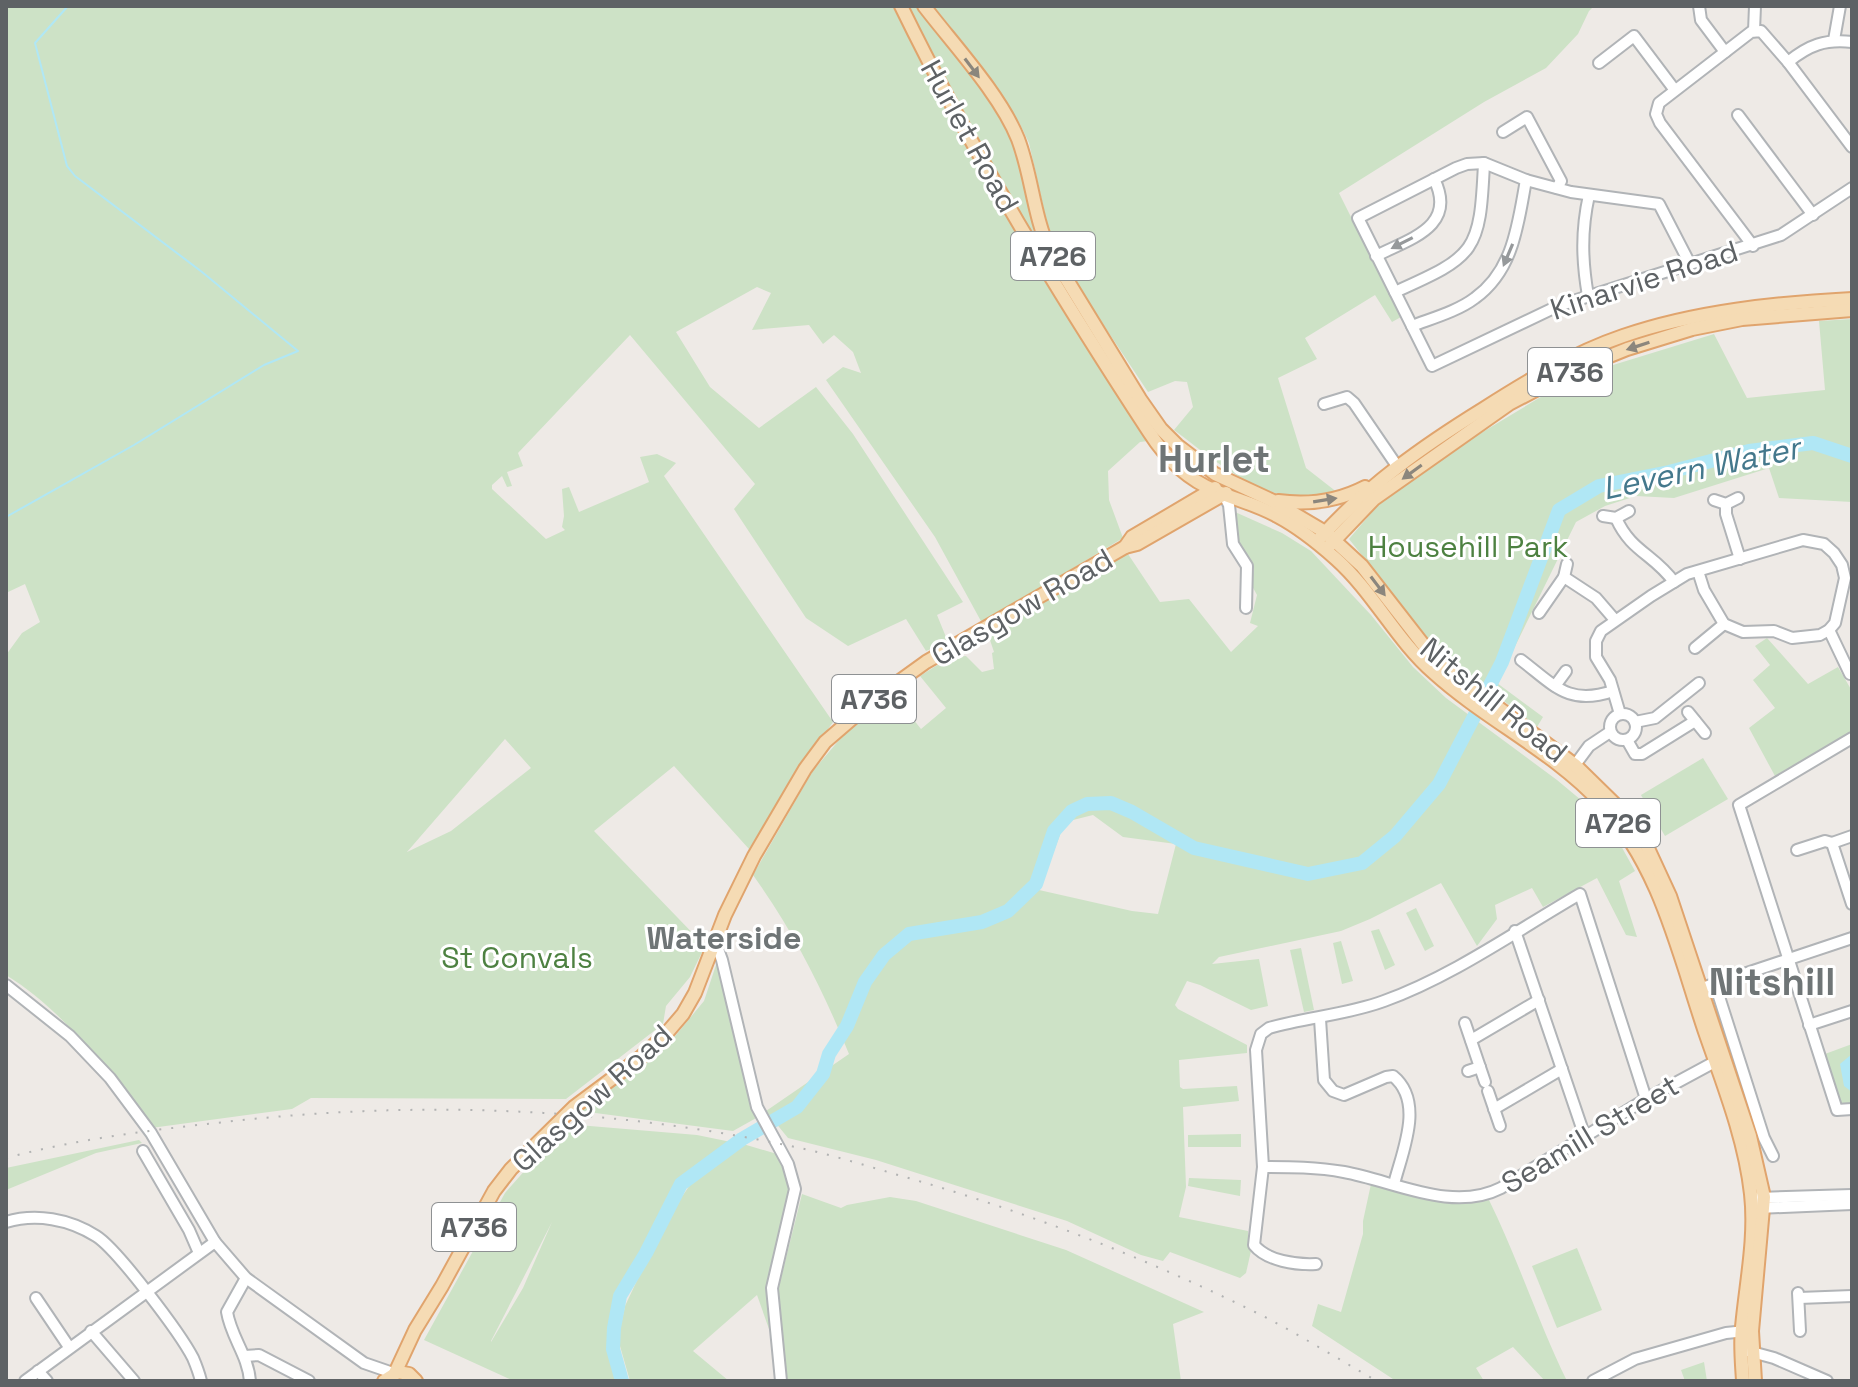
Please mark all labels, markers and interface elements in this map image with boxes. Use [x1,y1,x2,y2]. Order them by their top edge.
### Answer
street label: Hurlet Road [912,53,1028,219]
one-way arrow [963,58,979,78]
street label: Kinarvie Road [1545,231,1743,329]
road number: A726 [1011,232,1095,280]
one-way arrow [1390,236,1413,250]
one-way arrow [1501,243,1514,267]
one-way arrow [1626,340,1650,353]
road number: A736 [1528,348,1612,396]
water label: Levern Water [1598,427,1806,508]
district label: Hurlet [1158,435,1270,483]
one-way arrow [1401,464,1423,480]
one-way arrow [1313,493,1338,506]
park label: Househill Park [1368,527,1568,566]
street label: Glasgow Road [924,539,1120,675]
one-way arrow [1369,576,1385,596]
street label: Nitshill Road [1412,629,1576,771]
road number: A736 [832,675,916,723]
road number: A726 [1576,799,1660,847]
district label: Waterside [647,918,801,958]
park label: St Convals [441,938,593,977]
district label: Nitshill [1709,958,1835,1006]
street label: Glasgow Road [504,1016,680,1180]
street label: Seamill Street [1494,1066,1686,1202]
road number: A736 [432,1203,516,1251]

